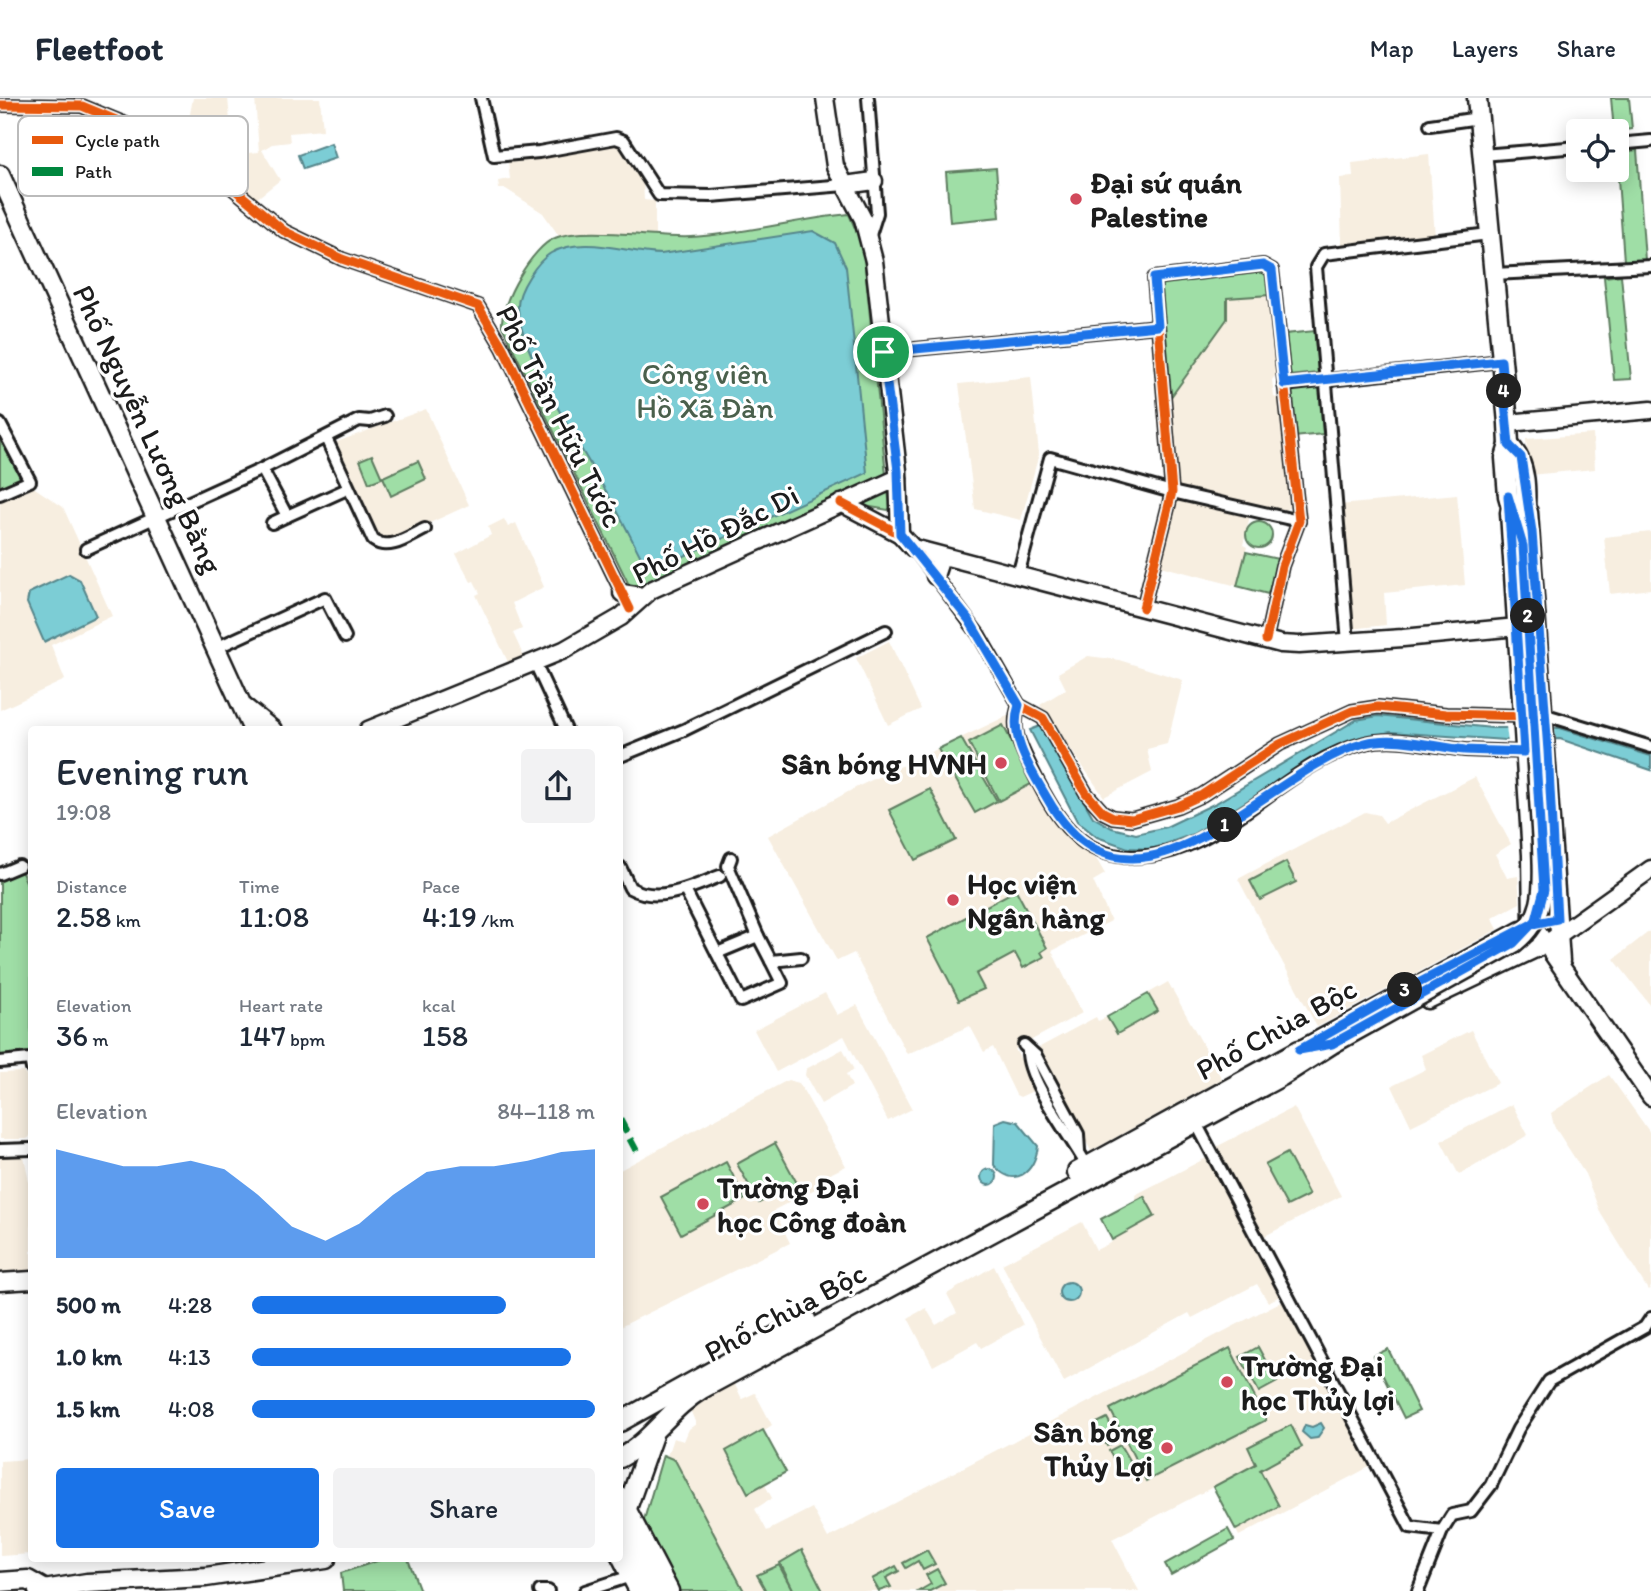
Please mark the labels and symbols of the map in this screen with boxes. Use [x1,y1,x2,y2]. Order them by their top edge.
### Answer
legend [18,116,248,196]
text: Cycle path [75,129,160,152]
text: Path [75,160,112,183]
place label: Đại sứ quán Palestine [1090,164,1243,235]
marker: Đại sứ quán Palestine [1068,191,1084,207]
street label: Phố Nguyễn Lương Bằng [65,279,231,580]
street label: Phố Trần Hữu Tước [488,299,632,533]
pin [853,322,913,382]
park label: Công viên Hồ Xã Đàn [636,355,774,426]
pin: 4 [1486,374,1522,408]
street label: Phố Hồ Đắc Di [625,476,805,592]
pin: 2 [1510,598,1546,634]
place label: Sân bóng HVNH [781,745,987,782]
marker: Sân bóng HVNH [993,755,1009,771]
pin: 1 [1208,808,1242,842]
place label: Học viện Ngân hàng [967,865,1106,936]
marker: Học viện Ngân hàng [945,892,961,908]
street label: Phố Chùa Bộc [1189,970,1363,1088]
pin: 3 [1388,972,1422,1008]
place label: Trường Đại học Công đoàn [716,1169,907,1240]
marker: Trường Đại học Công đoàn [695,1196,711,1212]
street label: Phố Chùa Bộc [698,1254,872,1370]
place label: Trường Đại học Thủy lợi [1240,1347,1395,1418]
marker: Trường Đại học Thủy lợi [1219,1374,1235,1390]
place label: Sân bóng Thủy Lợi [1033,1413,1154,1484]
marker: Sân bóng Thủy Lợi [1159,1440,1175,1456]

